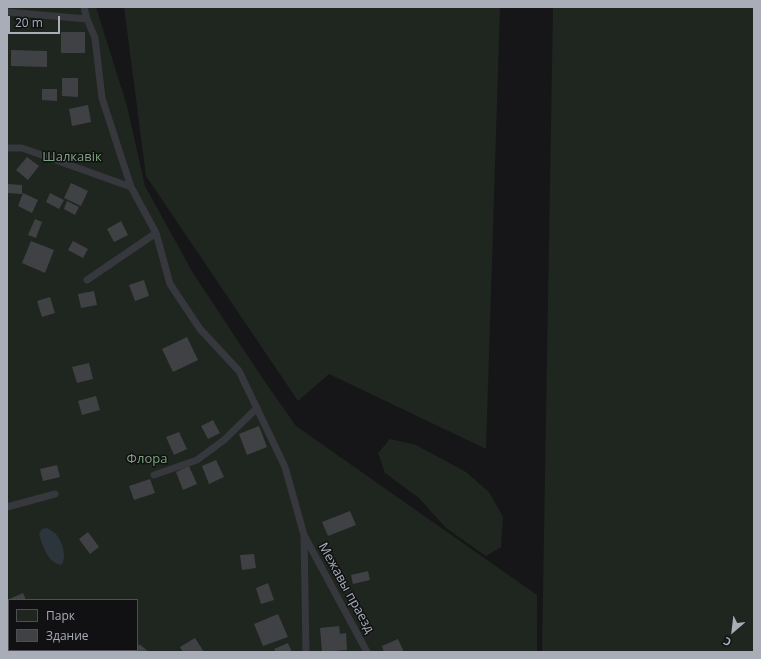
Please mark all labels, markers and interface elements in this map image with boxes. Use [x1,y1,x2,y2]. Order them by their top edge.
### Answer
scale bar [10,8,62,34]
text: 20 m [15,14,43,31]
park label: Шалкавік [42,149,102,165]
park label: Флора [127,451,167,467]
street label: Межавы праезд [315,540,377,636]
legend [8,599,138,651]
text: Парк [46,607,75,624]
north arrow [713,611,753,651]
text: Здание [46,627,89,644]
text: С [721,634,734,650]

